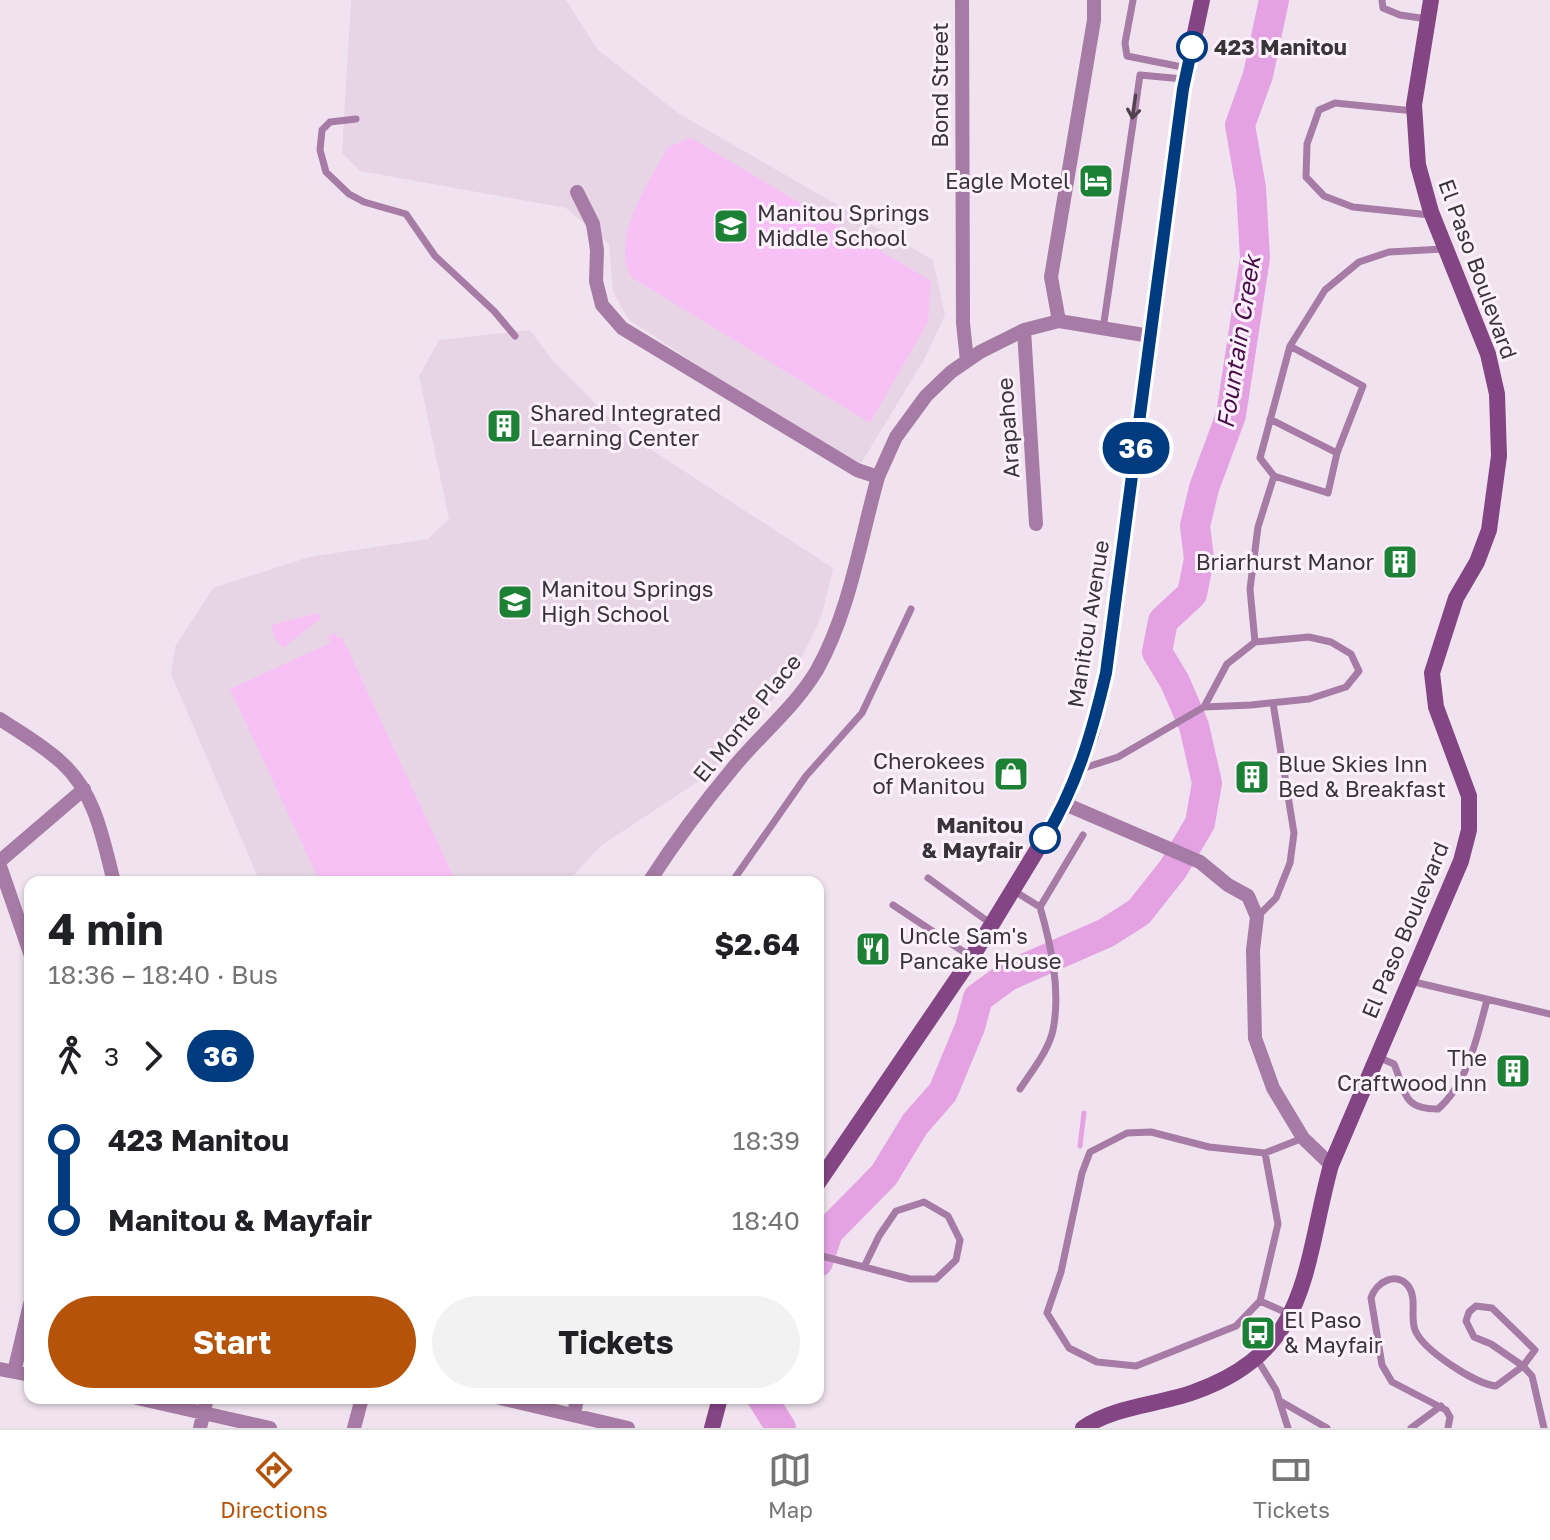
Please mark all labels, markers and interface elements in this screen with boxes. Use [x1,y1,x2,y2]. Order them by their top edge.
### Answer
street label: Bond Street [926,22,953,148]
marker: 423 Manitou [1177,32,1207,62]
place label: 423 Manitou [1214,33,1347,60]
one-way arrow [1126,94,1141,119]
hotel icon: Eagle Motel [1077,162,1115,200]
place label: Eagle Motel [945,167,1070,194]
street label: El Paso Boulevard [1433,175,1524,362]
place label: Manitou Springs Middle School [757,199,929,251]
school or university icon: Manitou Springs Middle School [712,207,750,245]
water label: Fountain Creek [1210,251,1266,430]
street label: Arapahoe [991,377,1024,479]
place label: Shared Integrated Learning Center [530,399,721,451]
building icon: Shared Integrated Learning Center [485,407,523,445]
line badge: 36 [1100,422,1172,474]
text: 36 [1119,431,1153,464]
street label: Manitou Avenue [1061,538,1114,710]
building icon: Briarhurst Manor [1381,543,1419,581]
place label: Briarhurst Manor [1196,548,1374,575]
place label: Manitou Springs High School [541,575,713,627]
school or university icon: Manitou Springs High School [496,583,534,621]
street label: El Monte Place [687,648,807,787]
place label: Cherokees of Manitou [872,747,985,799]
place label: Blue Skies Inn Bed & Breakfast [1278,750,1446,802]
shop icon: Cherokees of Manitou [992,755,1030,793]
building icon: Blue Skies Inn Bed & Breakfast [1233,758,1271,796]
place label: Manitou & Mayfair [922,811,1023,863]
marker: Manitou & Mayfair [1030,823,1060,853]
street label: El Paso Boulevard [1355,837,1454,1022]
text: 4 min [48,902,164,955]
place label: Uncle Sam's Pancake House [899,922,1061,974]
text: $2.64 [714,926,800,962]
restaurant icon: Uncle Sam's Pancake House [854,930,892,968]
text: 18:36 – 18:40 · Bus [48,959,278,990]
icon: walk [48,1034,92,1078]
icon: forward [131,1034,175,1078]
text: 36 [203,1039,238,1072]
text: 3 [104,1041,119,1072]
place label: The Craftwood Inn [1337,1044,1487,1096]
building icon: The Craftwood Inn [1494,1052,1532,1090]
text: 423 Manitou [108,1122,289,1158]
text: 18:39 [733,1125,800,1156]
text: Manitou & Mayfair [108,1202,372,1238]
text: 18:40 [732,1205,800,1236]
button: Start [48,1296,416,1388]
button: Tickets [432,1296,800,1388]
place label: El Paso & Mayfair [1284,1306,1383,1358]
bus stop icon: El Paso & Mayfair [1239,1314,1277,1352]
tab: Directions [220,1448,328,1523]
tab: Map [768,1448,813,1523]
tab: Tickets [1253,1448,1330,1523]

